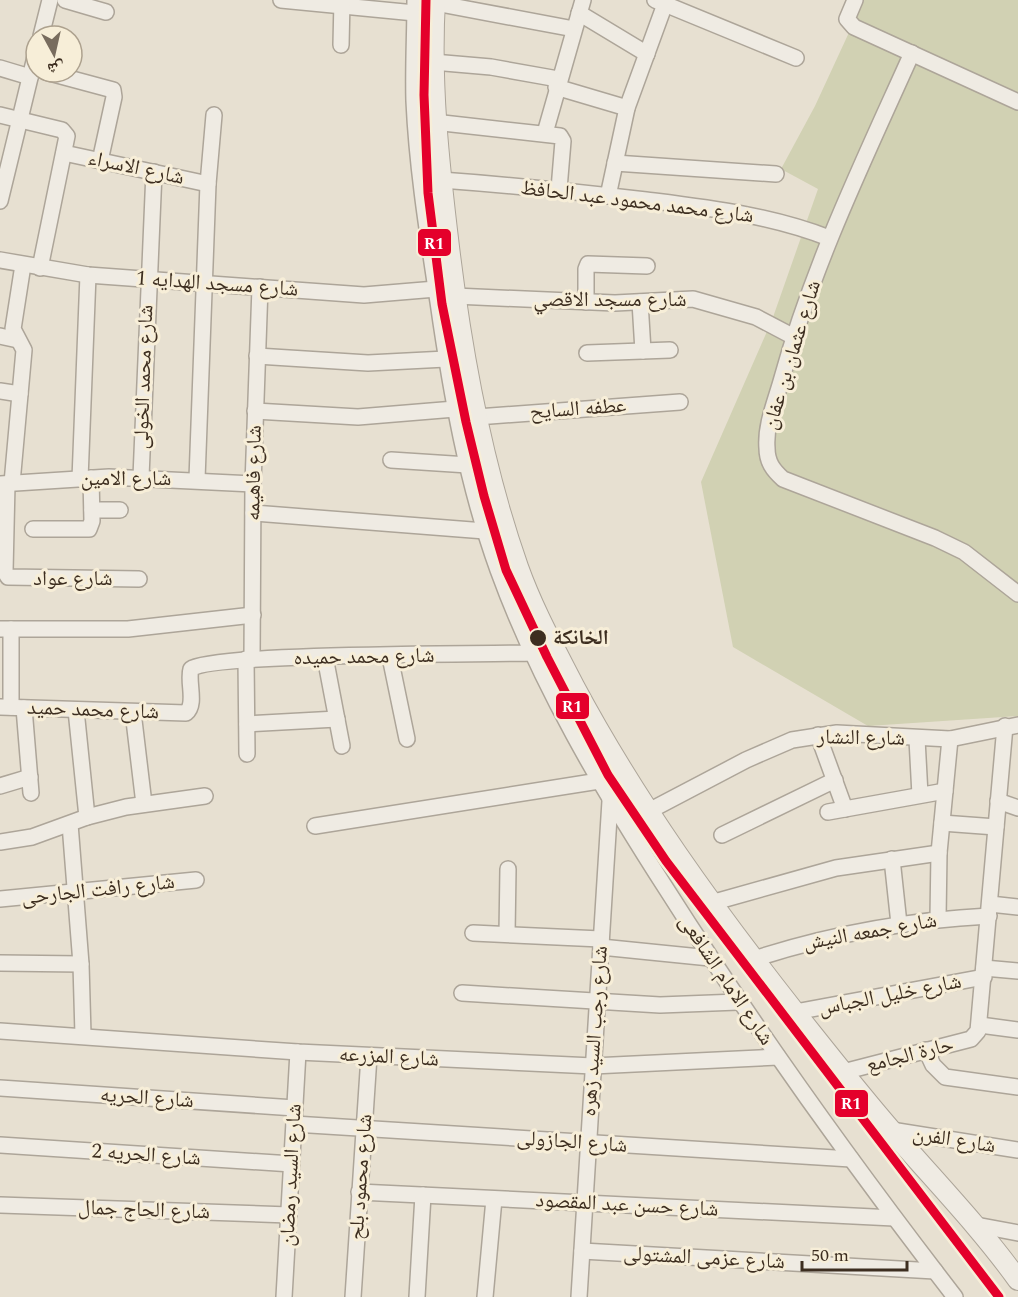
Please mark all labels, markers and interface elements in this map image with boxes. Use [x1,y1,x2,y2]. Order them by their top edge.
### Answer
north arrow [24,24,84,84]
text: ش [46,55,66,81]
street label: شارع الاسراء [85,142,187,194]
street label: شارع محمد محمود عبد الحافظ [519,172,755,232]
line badge: R1 [417,228,452,257]
text: R1 [424,232,444,256]
street label: شارع مسجد الهدايه 1 [135,262,299,306]
street label: شارع عثمان بن عفان [754,276,830,434]
street label: شارع مسجد الاقصي [533,284,687,316]
street label: شارع محمد الخولى [125,304,163,450]
street label: عطفه السايح [529,390,628,428]
street label: شارع فاهيمه [237,425,271,521]
street label: شارع الامين [81,463,171,495]
street label: شارع عواد [33,563,113,595]
place label: الخانكة [553,622,609,654]
marker: الخانكة [528,628,548,648]
street label: شارع محمد حميده [293,640,435,674]
street label: شارع محمد حميد [26,692,160,728]
line badge: R1 [555,692,590,720]
text: R1 [562,695,582,719]
street label: شارع النشار [816,721,905,755]
street label: شارع رافت الجارحى [20,866,176,914]
street label: شارع جمعه النيش [801,905,939,959]
street label: شارع الامام الشافعى [670,908,782,1052]
street label: شارع رجب السيد زهره [573,945,617,1117]
street label: شارع خليل الجباس [816,965,964,1025]
street label: حارة الجامع [863,1029,957,1081]
street label: شارع المزرعه [338,1038,440,1076]
street label: شارع الحريه [99,1079,195,1117]
line badge: R1 [834,1089,869,1118]
text: R1 [841,1092,861,1116]
street label: شارع السيد رمضان [271,1103,311,1247]
street label: شارع محمود بلح [341,1113,381,1241]
street label: شارع الفرن [910,1118,998,1162]
street label: شارع الجازولى [516,1122,628,1162]
street label: شارع الحريه 2 [90,1135,202,1175]
street label: شارع حسن عبد المقصود [535,1184,719,1226]
street label: شارع الحاج جمال [77,1192,211,1228]
scale bar [802,1234,907,1272]
street label: شارع عزمى المشتولى [622,1238,786,1278]
text: 50 m [811,1242,849,1269]

